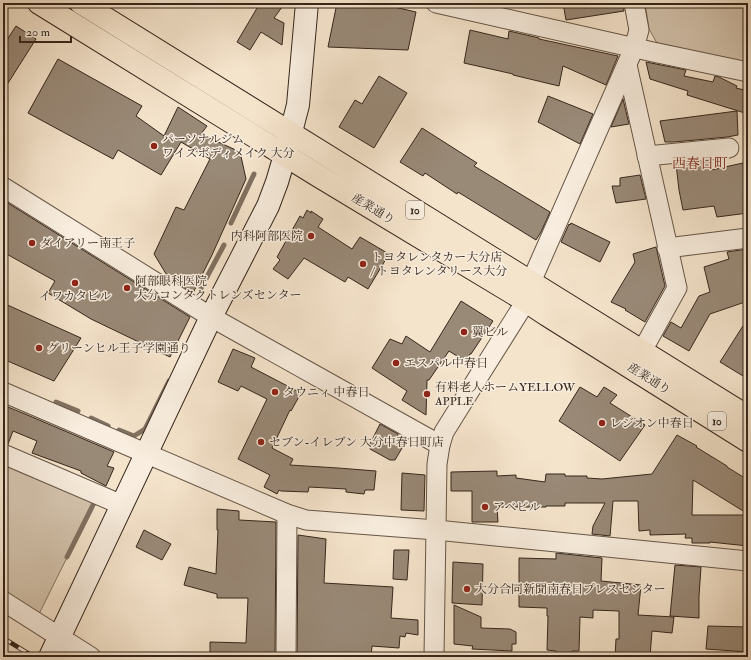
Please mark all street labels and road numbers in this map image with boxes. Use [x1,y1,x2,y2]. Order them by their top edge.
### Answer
street label: 産業通り [349,190,397,228]
road number: 10 [406,201,424,219]
street label: 産業通り [625,360,673,398]
road number: 10 [708,412,726,430]

